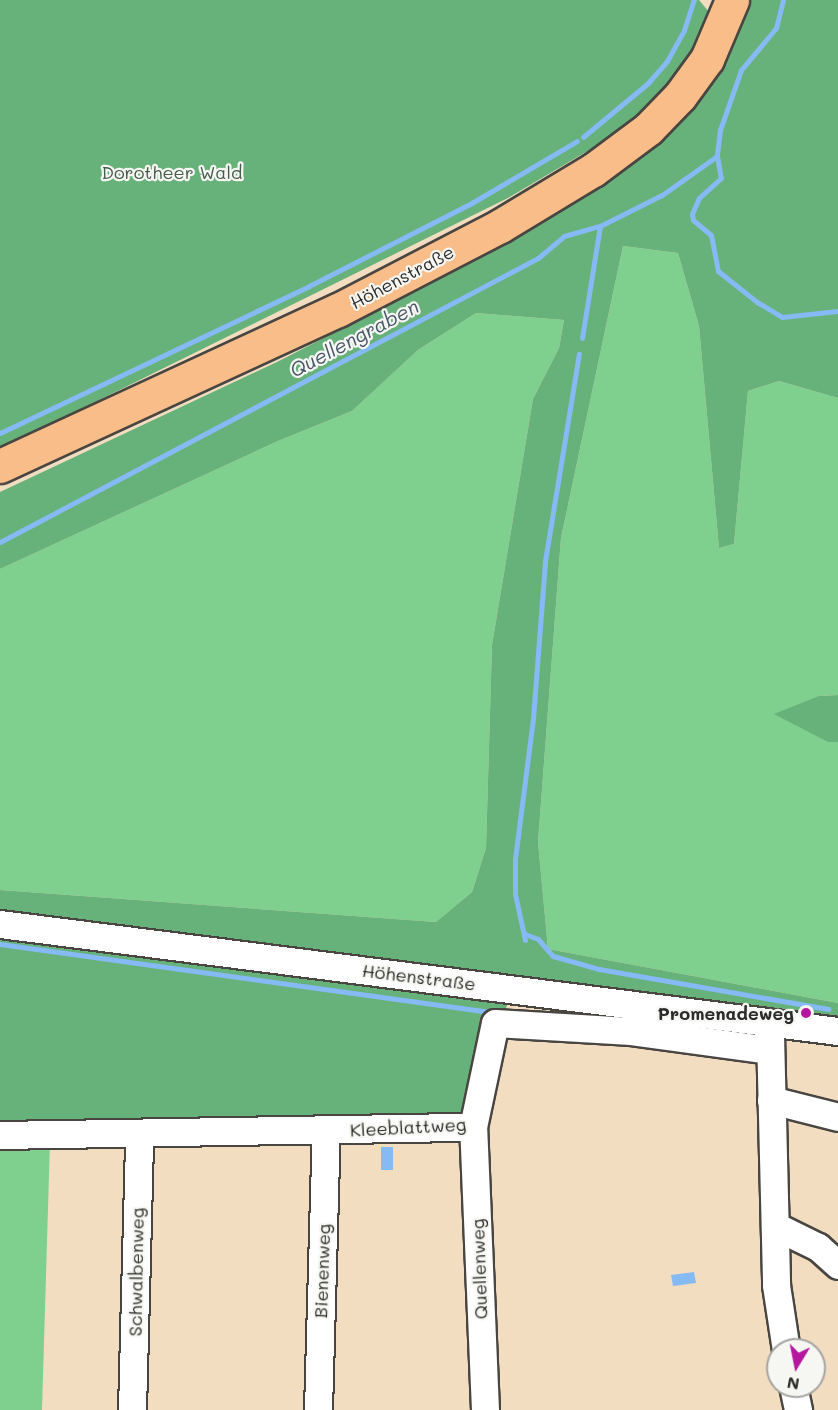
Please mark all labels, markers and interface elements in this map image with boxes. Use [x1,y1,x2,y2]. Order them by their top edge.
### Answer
park label: Dorotheer Wald [102,161,242,183]
street label: Höhenstraße [346,241,458,313]
water label: Quellengraben [285,294,423,382]
street label: Höhenstraße [361,959,477,995]
place label: Promenadeweg [658,1002,794,1024]
marker: Promenadeweg [799,1006,813,1020]
street label: Kleeblattweg [349,1113,467,1141]
street label: Schwalbenweg [124,1207,148,1337]
street label: Quellenweg [466,1218,492,1320]
street label: Bienenweg [310,1223,334,1319]
north arrow [766,1338,826,1398]
text: N [785,1373,801,1396]

